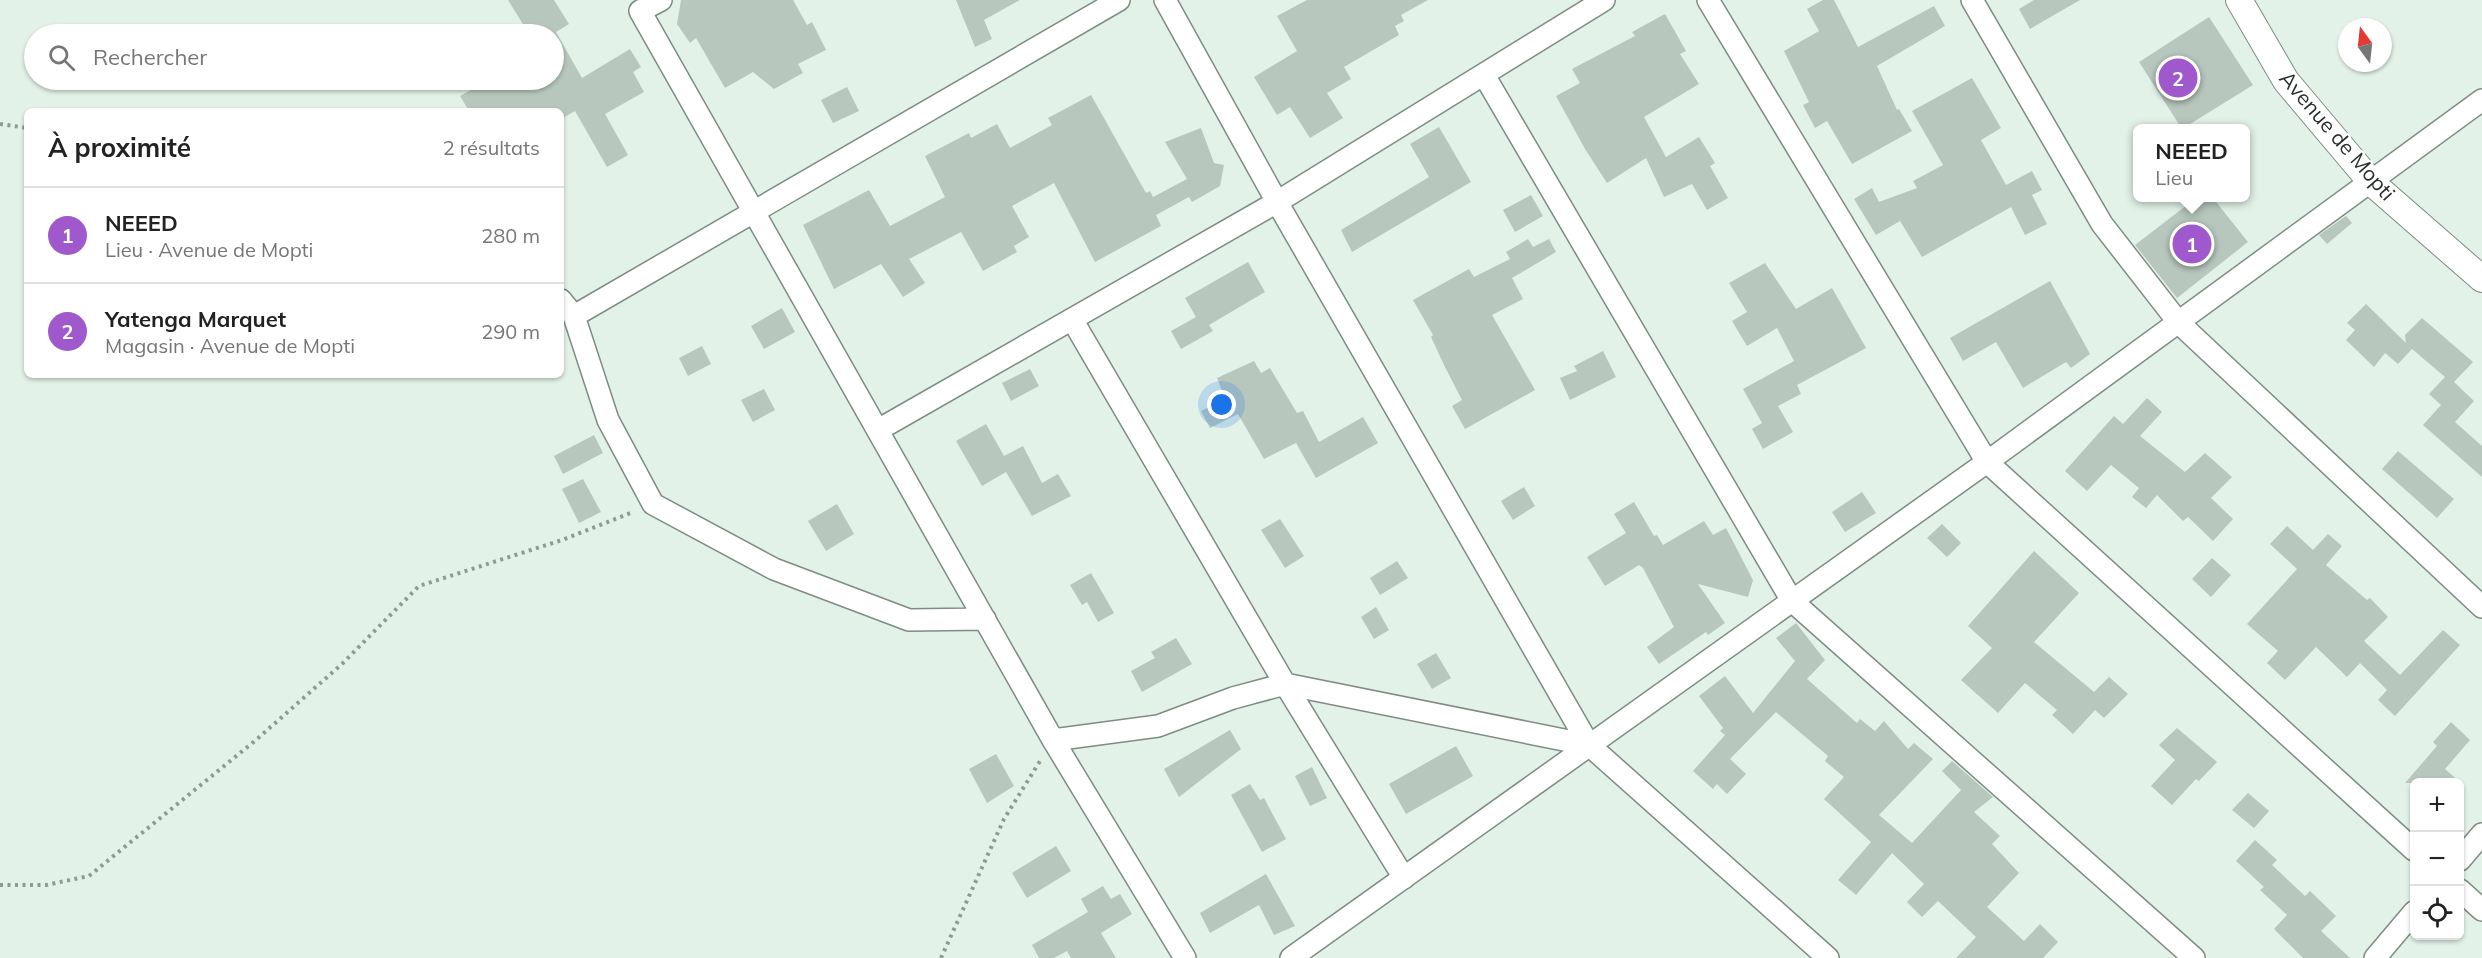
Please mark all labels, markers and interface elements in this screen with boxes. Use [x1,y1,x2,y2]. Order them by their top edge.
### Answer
north arrow [2338,18,2392,72]
search box [24,24,564,90]
icon: search [45,41,78,74]
text: Rechercher [93,43,207,71]
pin: 2 [2158,56,2198,100]
street label: Avenue de Mopti [2274,65,2401,205]
popup [2133,124,2250,202]
text: À proximité [48,131,191,164]
text: 2 résultats [443,135,540,160]
text: NEEED [2155,137,2228,165]
text: Lieu [2155,165,2193,190]
text: NEEED [105,209,178,237]
pin: 1 [2172,222,2212,266]
text: 1 [62,223,74,248]
text: 280 m [481,223,540,248]
text: Lieu · Avenue de Mopti [105,237,313,262]
text: Yatenga Marquet [105,305,286,333]
text: 2 [62,319,74,344]
text: 290 m [481,319,540,344]
text: Magasin · Avenue de Mopti [105,333,355,358]
your location [1207,390,1236,419]
map controls [2410,778,2464,940]
button: + [2410,778,2464,832]
button: − [2410,832,2464,886]
button: locate [2410,886,2464,940]

